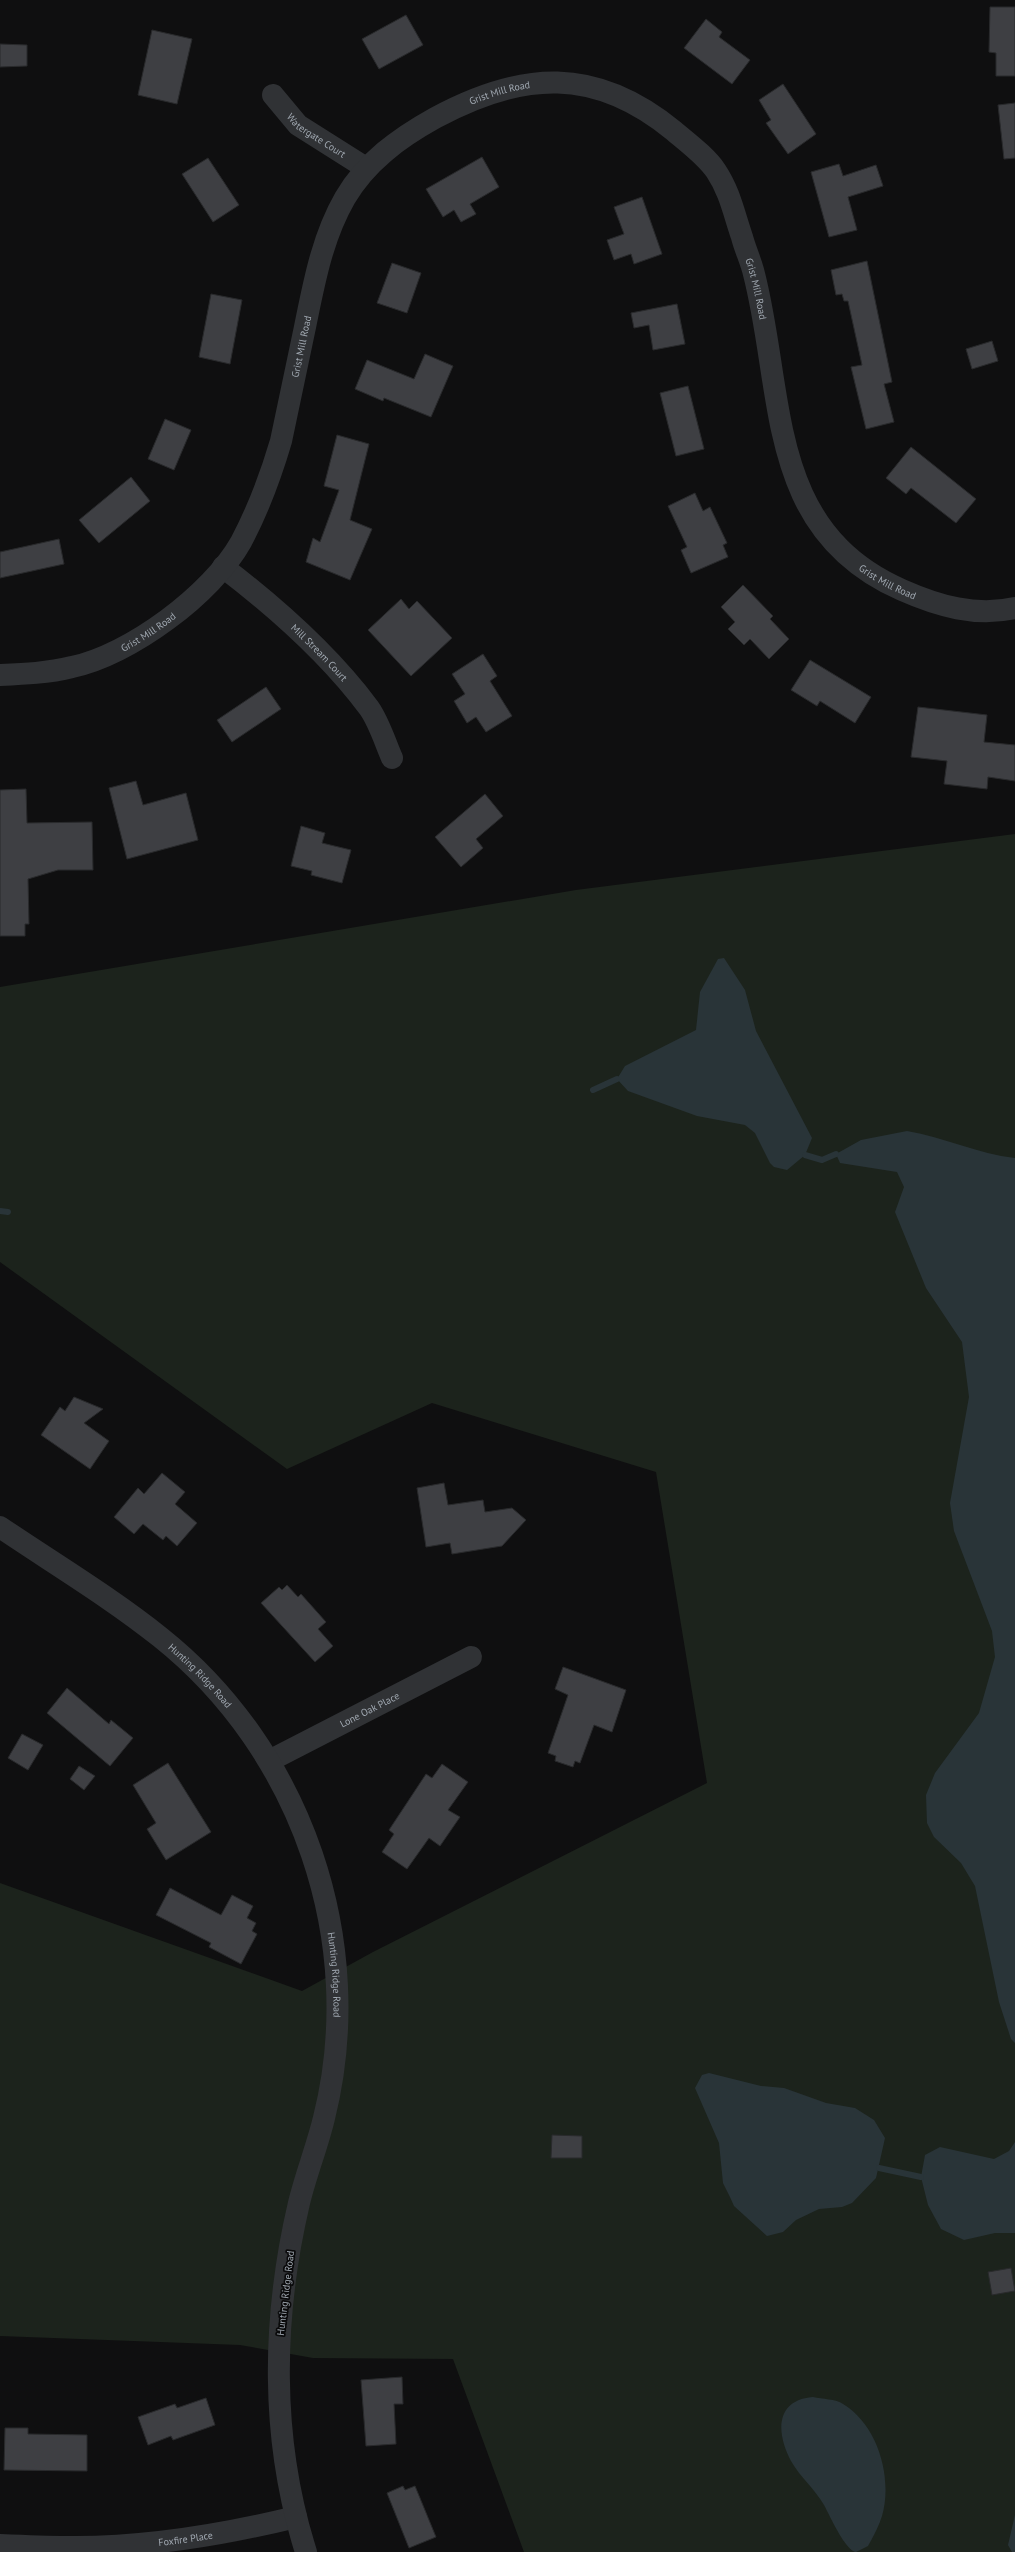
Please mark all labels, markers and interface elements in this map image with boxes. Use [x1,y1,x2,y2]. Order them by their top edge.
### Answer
street label: Grist Mill Road [467,78,531,108]
street label: Watergate Court [284,111,349,161]
street label: Grist Mill Road [742,256,769,320]
street label: Grist Mill Road [289,314,314,379]
street label: Grist Mill Road [856,561,918,602]
street label: Grist Mill Road [119,610,178,655]
street label: Mill Stream Court [288,621,351,685]
street label: Hunting Ridge Road [166,1641,235,1711]
street label: Lone Oak Place [338,1689,402,1730]
street label: Hunting Ridge Road [324,1931,343,2017]
street label: Hunting Ridge Road [274,2250,297,2336]
street label: Foxfire Place [158,2528,214,2549]

